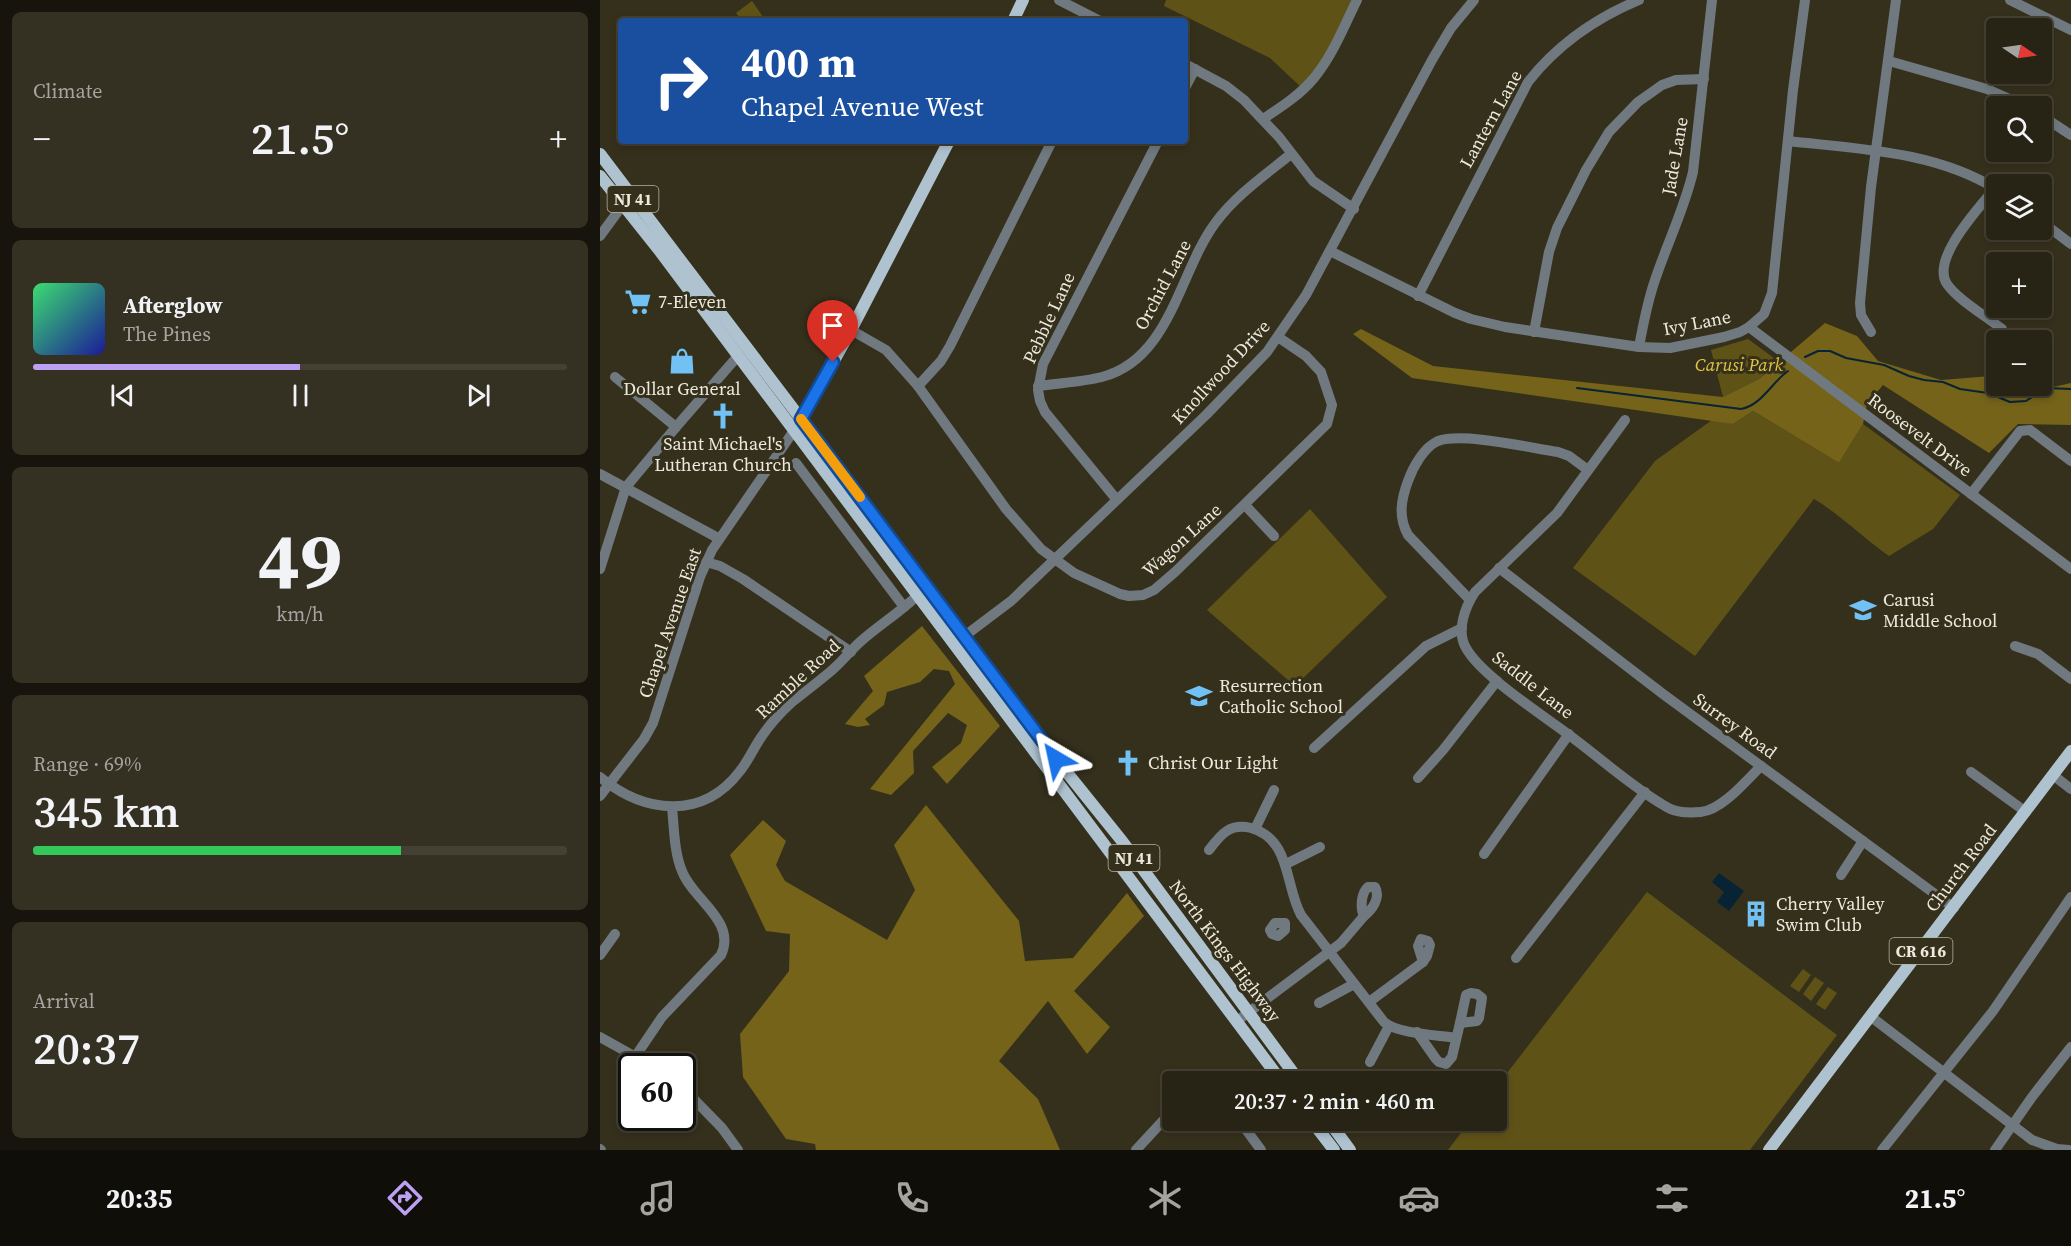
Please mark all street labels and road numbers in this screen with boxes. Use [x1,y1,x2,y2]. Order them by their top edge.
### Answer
street label: Lantern Lane [1453,65,1528,172]
street label: Jade Lane [1655,115,1694,198]
road number: NJ 41 [608,186,658,212]
street label: Orchid Lane [1128,235,1197,334]
street label: Pebble Lane [1016,268,1081,368]
street label: Ivy Lane [1661,304,1733,341]
street label: Knollwood Drive [1166,314,1276,429]
street label: Roosevelt Drive [1863,387,1978,482]
street label: Wagon Lane [1136,497,1227,582]
street label: Chapel Avenue East [632,544,707,701]
street label: Ramble Road [750,633,845,724]
street label: Saddle Lane [1487,645,1579,724]
street label: Surrey Road [1688,687,1782,764]
street label: Church Road [1919,818,2002,917]
road number: NJ 41 [1108,845,1160,871]
street label: North Kings Highway [1164,875,1288,1028]
road number: CR 616 [1890,938,1952,964]

